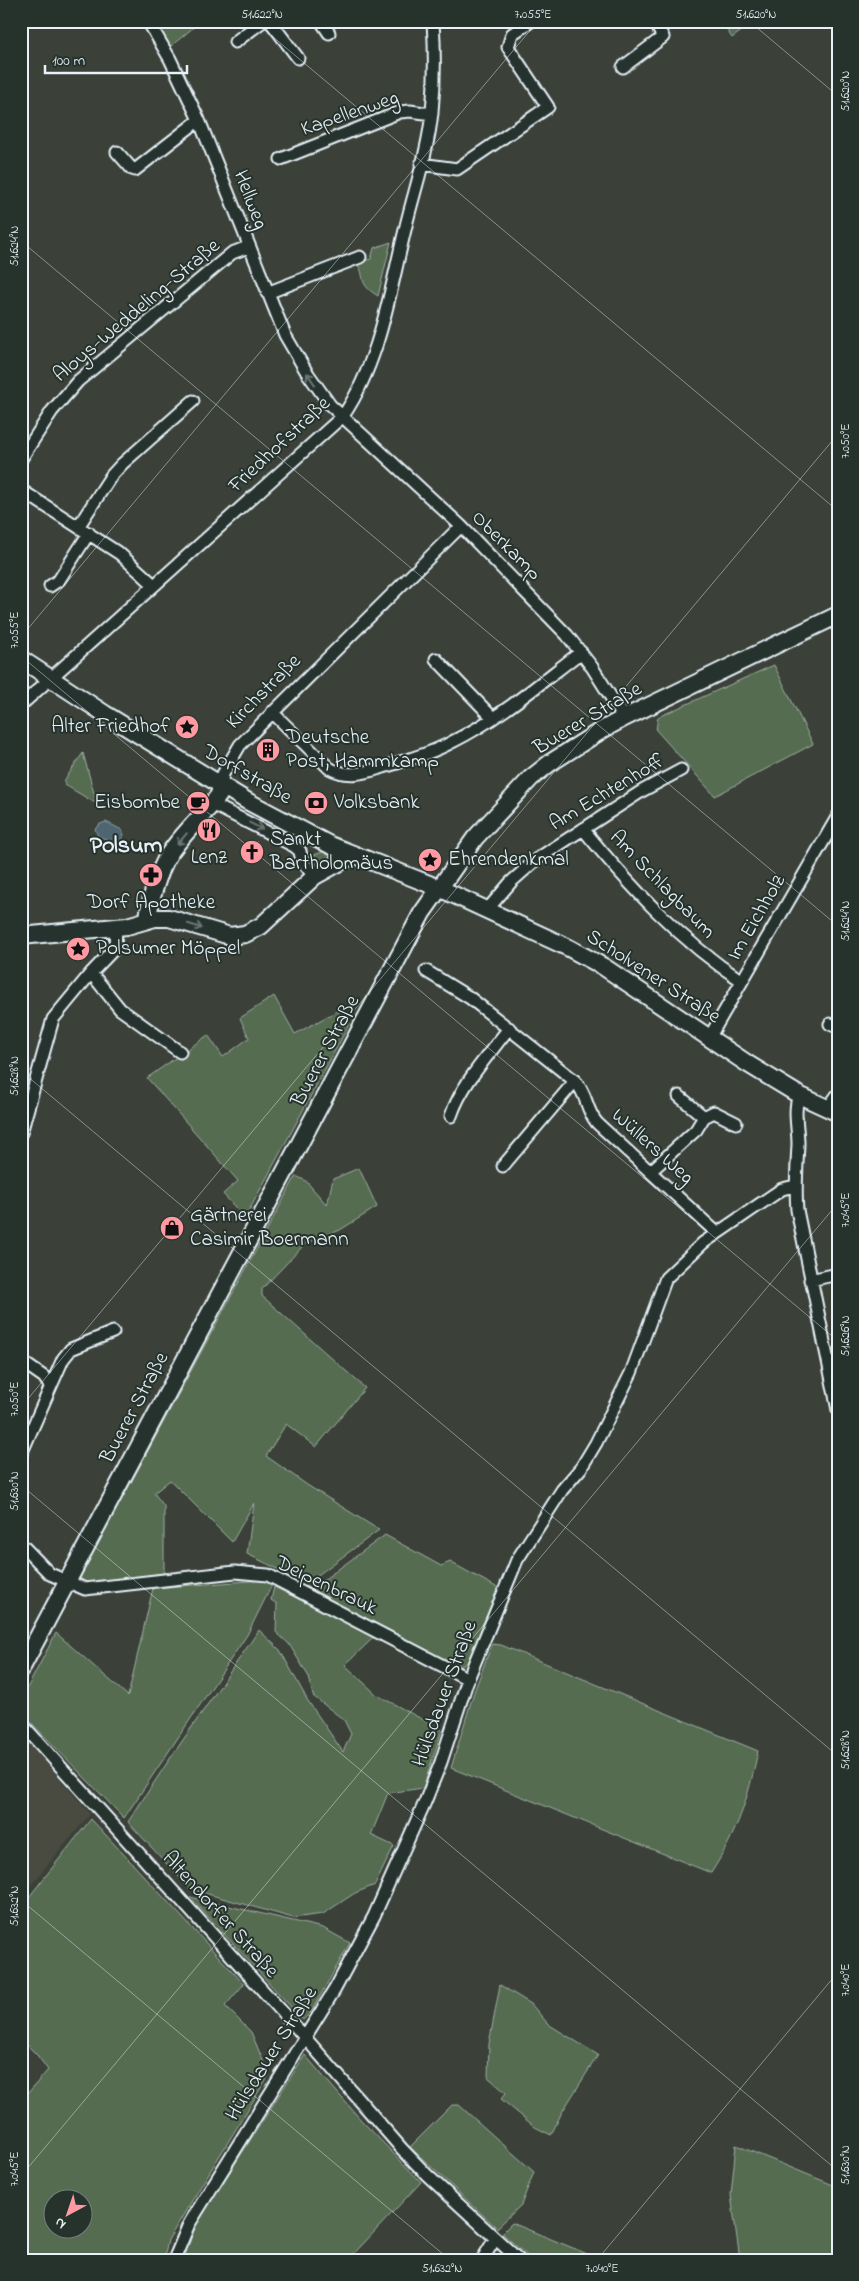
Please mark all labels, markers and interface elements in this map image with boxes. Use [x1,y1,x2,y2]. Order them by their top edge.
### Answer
text: 51.622°N [241,6,283,24]
text: 7.055°E [515,6,551,24]
text: 51.620°N [736,6,776,24]
scale bar [45,42,188,74]
text: 100 m [52,50,85,72]
text: 51.620°N [837,71,855,111]
street label: Kapellenweg [297,83,404,147]
street label: Hellweg [223,166,275,235]
text: 51.624°N [6,226,24,266]
street label: Aloys-Weddeling-Straße [47,232,229,392]
one-way arrow [306,372,317,386]
street label: Friedhofstraße [221,389,338,501]
text: 7.050°E [837,423,855,459]
street label: Oberkamp [464,504,548,588]
text: 7.055°E [6,612,24,648]
street label: Kirchstraße [220,647,309,736]
street label: Buerer Straße [527,674,648,764]
place label: Alter Friedhof [51,712,170,742]
place icon: Alter Friedhof [174,714,200,740]
place label: Deutsche Post, Hammkamp [285,723,439,777]
street label: Dorfstraße [196,737,298,813]
building icon: Deutsche Post, Hammkamp [255,737,281,763]
street label: Am Echtenhoff [544,746,671,839]
place label: Eisbombe [94,788,181,818]
place label: Volksbank [333,788,420,818]
cafe icon: Eisbombe [185,790,211,816]
bank icon: Volksbank [303,790,329,816]
restaurant icon: Lenz [196,817,222,843]
one-way arrow [248,822,263,831]
street label: Am Schlagbaum [601,824,722,948]
place label: Sankt Bartholomäus [269,825,393,879]
district label: Polsum [90,829,163,864]
one-way arrow [177,832,188,845]
church icon: Sankt Bartholomäus [239,839,265,865]
place label: Lenz [191,843,227,873]
place label: Ehrendenkmal [448,845,569,875]
place icon: Ehrendenkmal [417,847,443,873]
pharmacy icon: Dorf Apotheke [138,862,164,888]
street label: Im Eichholz [720,869,794,967]
place label: Dorf Apotheke [86,888,216,918]
text: 51.624°N [837,901,855,941]
one-way arrow [186,921,202,931]
street label: Scholvener Straße [580,922,727,1032]
place label: Polsumer Möppel [96,934,240,964]
place icon: Polsumer Möppel [65,936,91,962]
street label: Buerer Straße [284,990,368,1113]
text: 51.628°N [6,1056,24,1096]
street label: Wüllers Weg [603,1102,700,1194]
text: 7.045°E [837,1193,855,1227]
place label: Gärtnerei Casimir Boermann [190,1201,349,1255]
shop icon: Gärtnerei Casimir Boermann [159,1215,185,1241]
text: 51.626°N [837,1316,855,1356]
street label: Buerer Straße [93,1347,177,1470]
text: 7.050°E [6,1381,24,1417]
text: 51.630°N [6,1471,24,1511]
street label: Deipenbrauk [269,1548,383,1624]
street label: Hülsdauer Straße [405,1616,486,1771]
text: 51.628°N [837,1730,855,1770]
street label: Altendorfer Straße [155,1845,286,1986]
text: 51.632°N [6,1886,24,1926]
text: 7.040°E [837,1963,855,1997]
street label: Hülsdauer Straße [219,1981,326,2127]
text: 51.630°N [837,2145,855,2185]
text: 7.045°E [6,2152,24,2186]
north arrow [42,2188,92,2238]
text: N [50,2212,71,2234]
text: 51.632°N [422,2260,462,2278]
text: 7.040°E [585,2260,619,2278]

